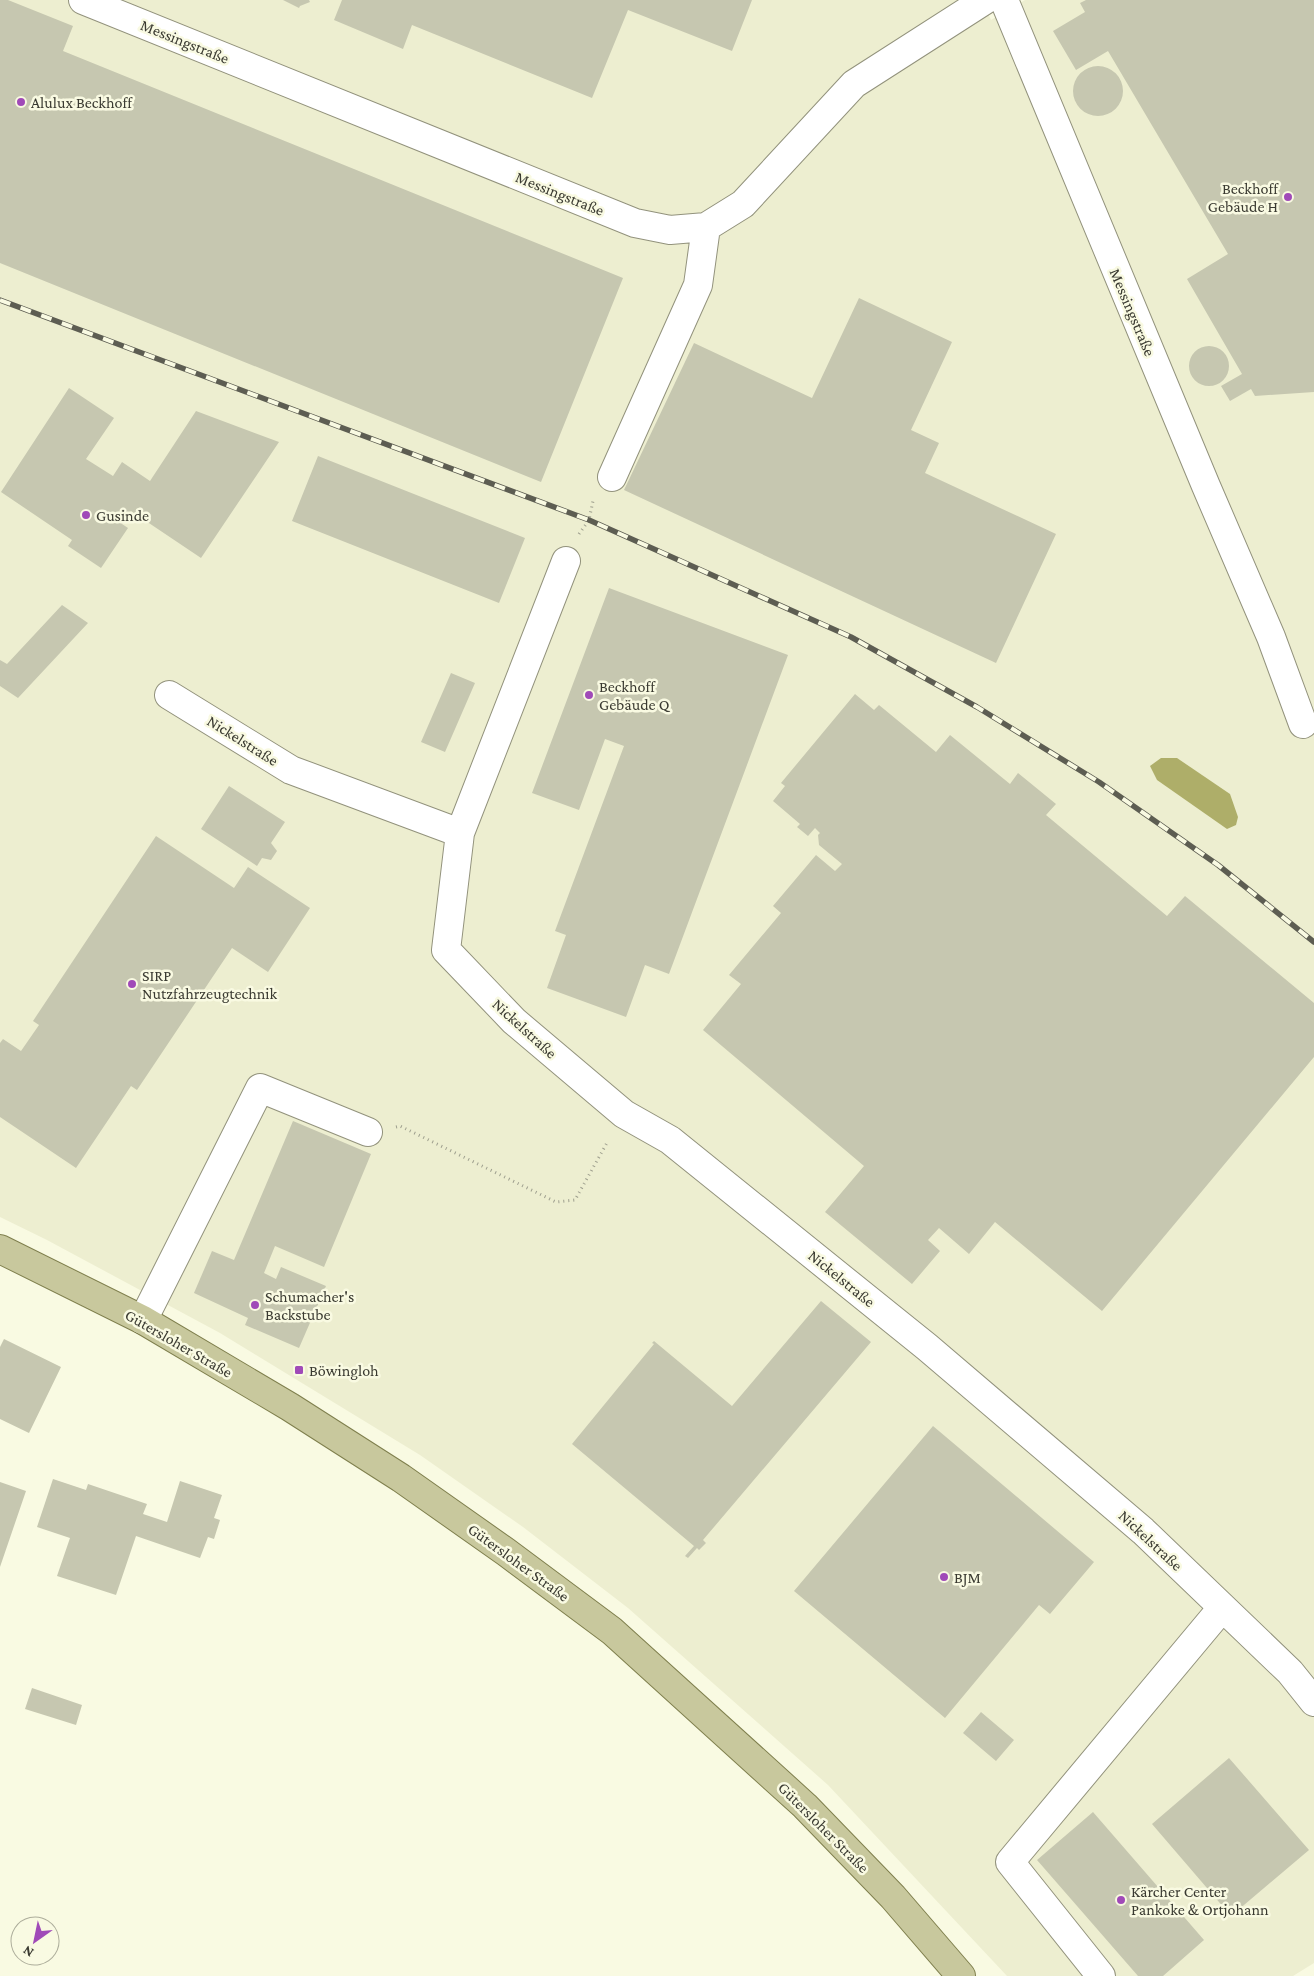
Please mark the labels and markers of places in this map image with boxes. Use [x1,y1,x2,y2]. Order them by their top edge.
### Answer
place label: Alulux Beckhoff [31,94,133,111]
marker: Alulux Beckhoff [15,96,27,108]
place label: Beckhoff Gebäude H [1208,180,1279,215]
marker: Beckhoff Gebäude H [1282,191,1294,203]
place label: Gusinde [96,507,149,524]
marker: Gusinde [80,509,92,521]
place label: Beckhoff Gebäude Q [599,678,671,713]
marker: Beckhoff Gebäude Q [583,689,595,701]
place label: SIRP Nutzfahrzeugtechnik [142,967,278,1003]
marker: SIRP Nutzfahrzeugtechnik [126,978,138,990]
place label: Schumacher's Backstube [265,1288,354,1323]
marker: Schumacher's Backstube [249,1299,261,1311]
place label: Böwingloh [309,1362,379,1380]
marker: Böwingloh [293,1364,305,1376]
place label: BJM [954,1569,981,1587]
marker: BJM [938,1571,950,1583]
place label: Kärcher Center Pankoke & Ortjohann [1131,1883,1269,1919]
marker: Kärcher Center Pankoke & Ortjohann [1115,1894,1127,1906]

